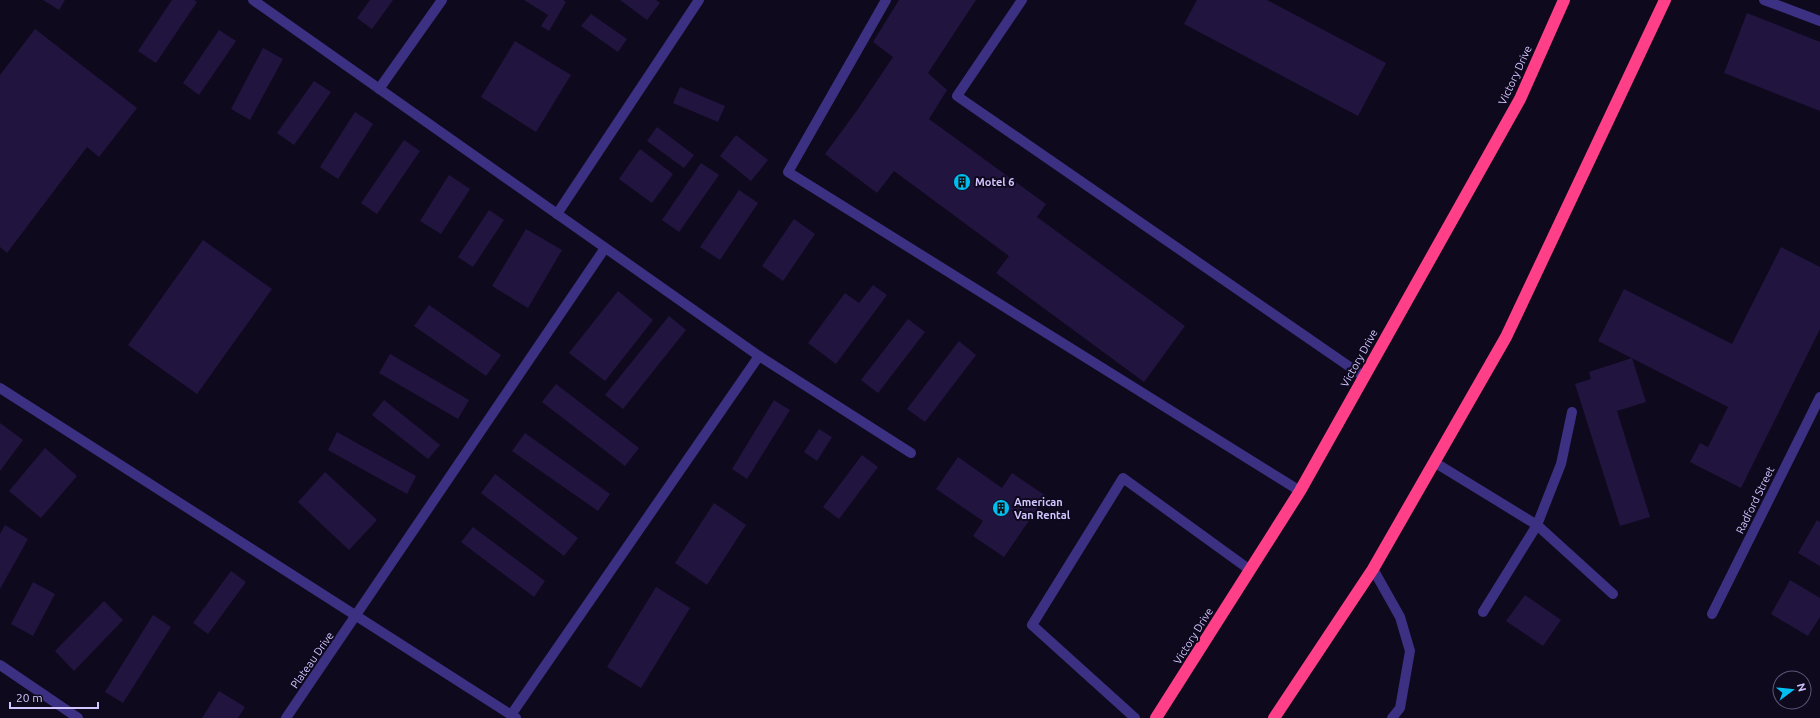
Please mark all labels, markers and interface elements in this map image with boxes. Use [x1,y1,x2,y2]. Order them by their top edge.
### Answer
street label: Victory Drive [1496,43,1534,107]
building icon: Motel 6 [952,172,972,192]
place label: Motel 6 [975,176,1014,188]
street label: Victory Drive [1338,327,1380,389]
street label: Radford Street [1734,464,1777,536]
place label: American Van Rental [1014,496,1071,521]
building icon: American Van Rental [991,498,1011,518]
street label: Victory Drive [1171,606,1215,666]
street label: Plateau Drive [288,630,336,690]
north arrow [1772,670,1812,710]
text: N [1795,682,1809,693]
scale bar [10,684,98,710]
text: 20 m [16,691,43,704]

